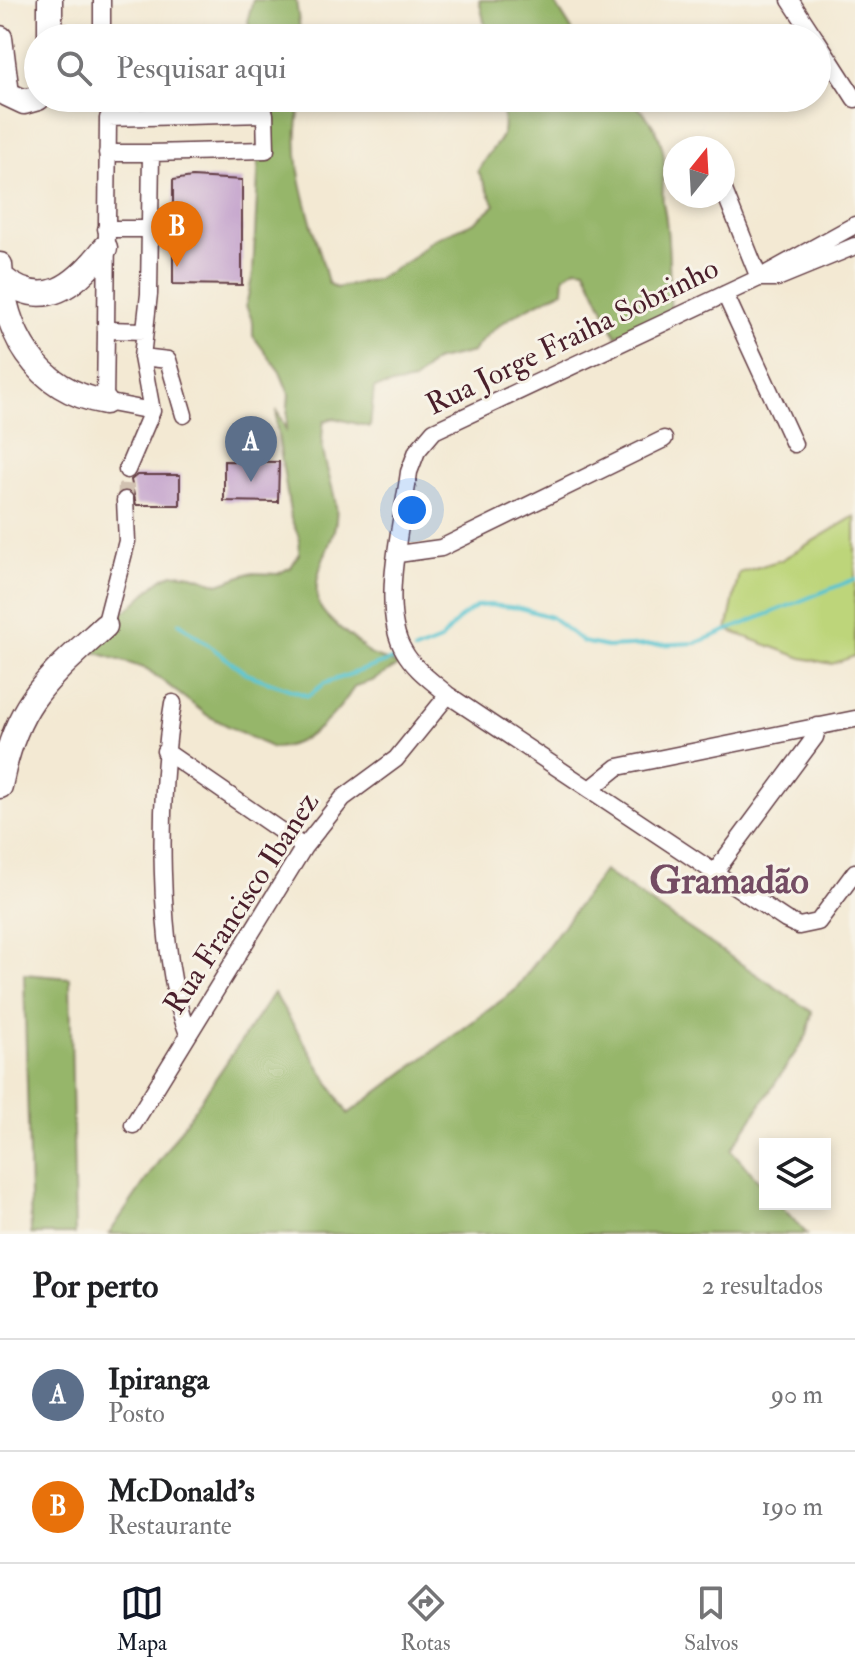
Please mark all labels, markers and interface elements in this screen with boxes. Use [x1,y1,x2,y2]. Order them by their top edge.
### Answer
search box [24,24,831,112]
icon: search [52,46,96,90]
text: Pesquisar aqui [116,50,286,87]
north arrow [663,136,735,208]
pin: B [151,201,203,267]
street label: Rua Jorge Fraiha Sobrinho [420,250,724,423]
pin: A [225,416,277,482]
your location [392,490,432,530]
street label: Rua Francisco Ibanez [156,785,327,1021]
district label: Gramadão [649,857,809,905]
map controls [759,1138,831,1210]
button: layers [759,1138,831,1210]
text: Por perto [32,1265,158,1308]
text: 2 resultados [702,1270,823,1302]
text: Ipiranga [108,1361,209,1398]
text: A [50,1379,66,1411]
text: 90 m [771,1379,823,1411]
text: Posto [108,1398,165,1430]
text: McDonald's [108,1473,255,1510]
text: B [49,1491,67,1523]
text: 190 m [762,1491,823,1523]
text: Restaurante [108,1510,232,1542]
tab: Mapa [117,1581,167,1657]
tab: Rotas [401,1581,450,1657]
tab: Salvos [684,1581,738,1657]

